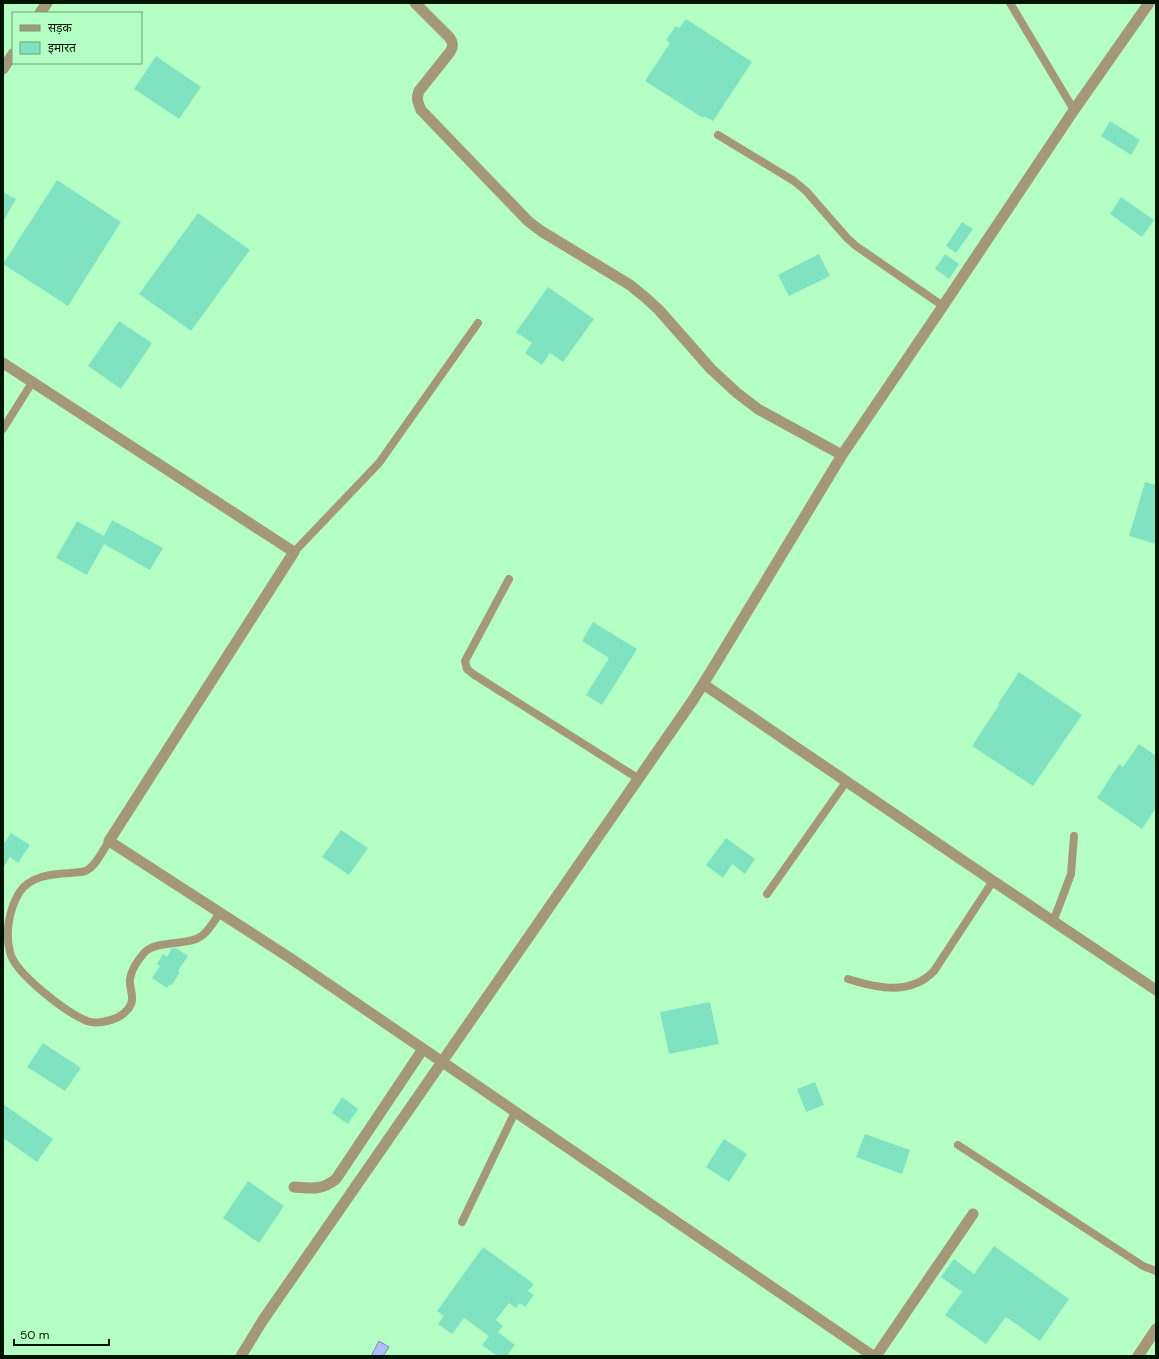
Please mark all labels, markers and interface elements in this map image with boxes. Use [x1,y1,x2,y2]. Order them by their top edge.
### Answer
legend [12,12,142,64]
text: सड़क [48,20,73,36]
text: इमारत [48,40,77,56]
scale bar [14,1321,109,1347]
text: 50 m [20,1327,49,1343]

